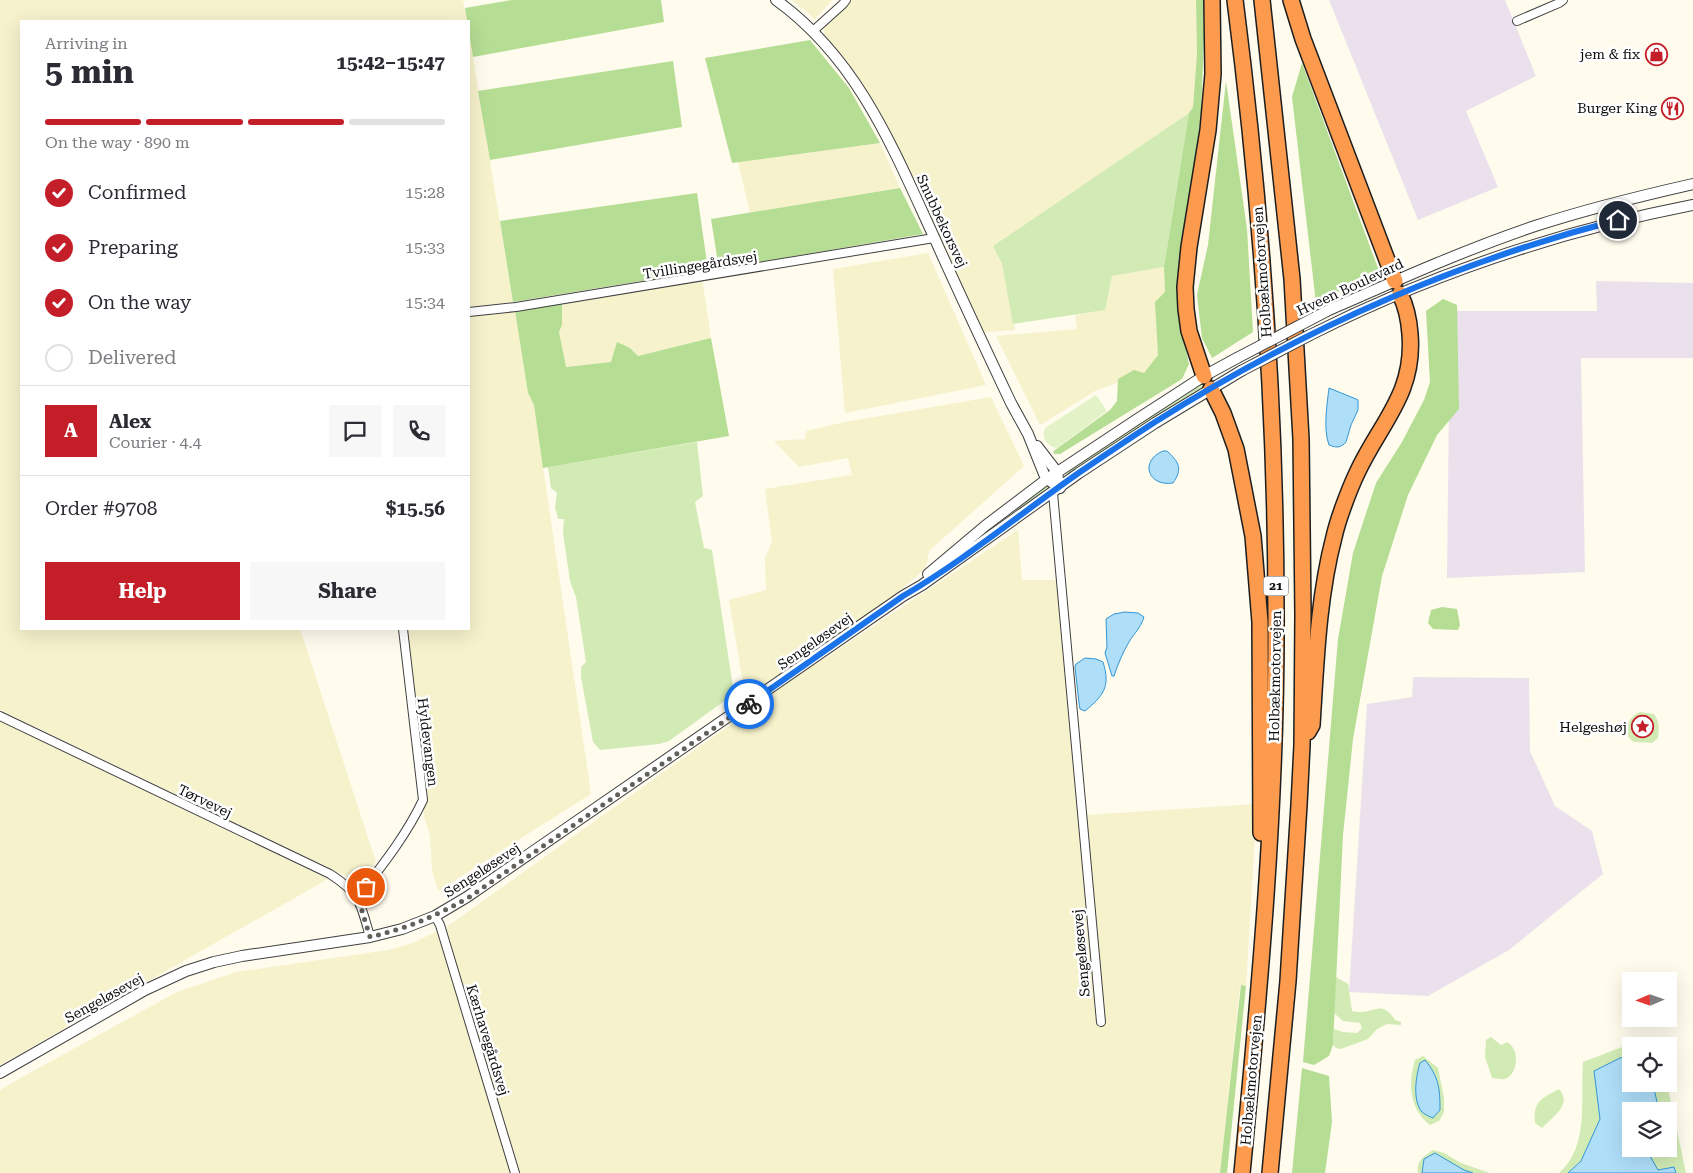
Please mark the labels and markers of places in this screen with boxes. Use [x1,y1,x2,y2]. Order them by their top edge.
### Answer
shop icon: jem & fix [1644,42,1668,66]
place label: jem & fix [1579,46,1640,62]
restaurant icon: Burger King [1661,96,1685,120]
place label: Burger King [1577,100,1657,116]
pin [1597,199,1639,241]
place icon: Helgeshøj [1631,715,1655,739]
place label: Helgeshøj [1559,719,1627,735]
pin [345,866,387,908]

